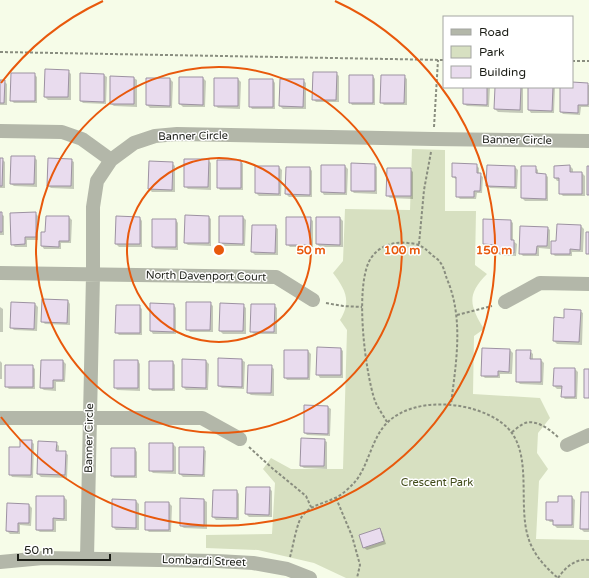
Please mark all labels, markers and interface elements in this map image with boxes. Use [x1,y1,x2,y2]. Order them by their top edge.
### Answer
legend [443,16,573,88]
text: Road [479,25,509,39]
text: Park [479,45,505,59]
text: Building [479,65,526,79]
street label: Banner Circle [158,129,228,143]
street label: Banner Circle [482,133,552,147]
centre of rings [212,243,226,257]
text: 50 m [296,243,326,257]
text: 100 m [384,243,420,257]
text: 150 m [476,243,512,257]
street label: North Davenport Court [146,268,266,284]
street label: Banner Circle [82,403,96,473]
park label: Crescent Park [401,476,473,489]
scale bar [18,536,110,562]
text: 50 m [24,543,53,557]
street label: Lombardi Street [162,553,246,569]

